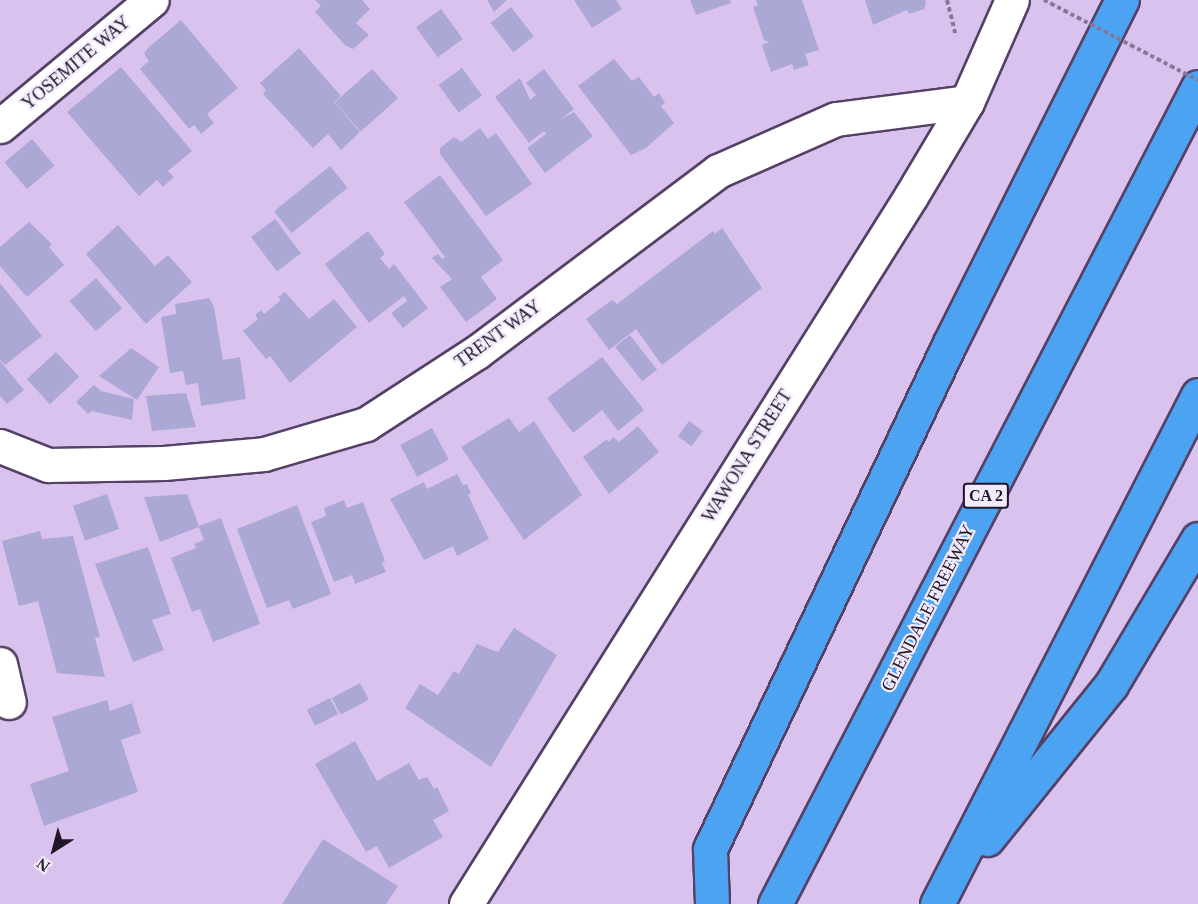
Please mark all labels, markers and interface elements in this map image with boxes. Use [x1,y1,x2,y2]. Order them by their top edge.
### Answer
street label: YOSEMITE WAY [17,11,135,115]
street label: TRENT WAY [450,295,546,373]
street label: WAWONA STREET [697,385,797,527]
road number: CA 2 [962,483,1010,509]
street label: GLENDALE FREEWAY [877,521,979,695]
north arrow [24,820,84,880]
text: N [33,855,53,875]

